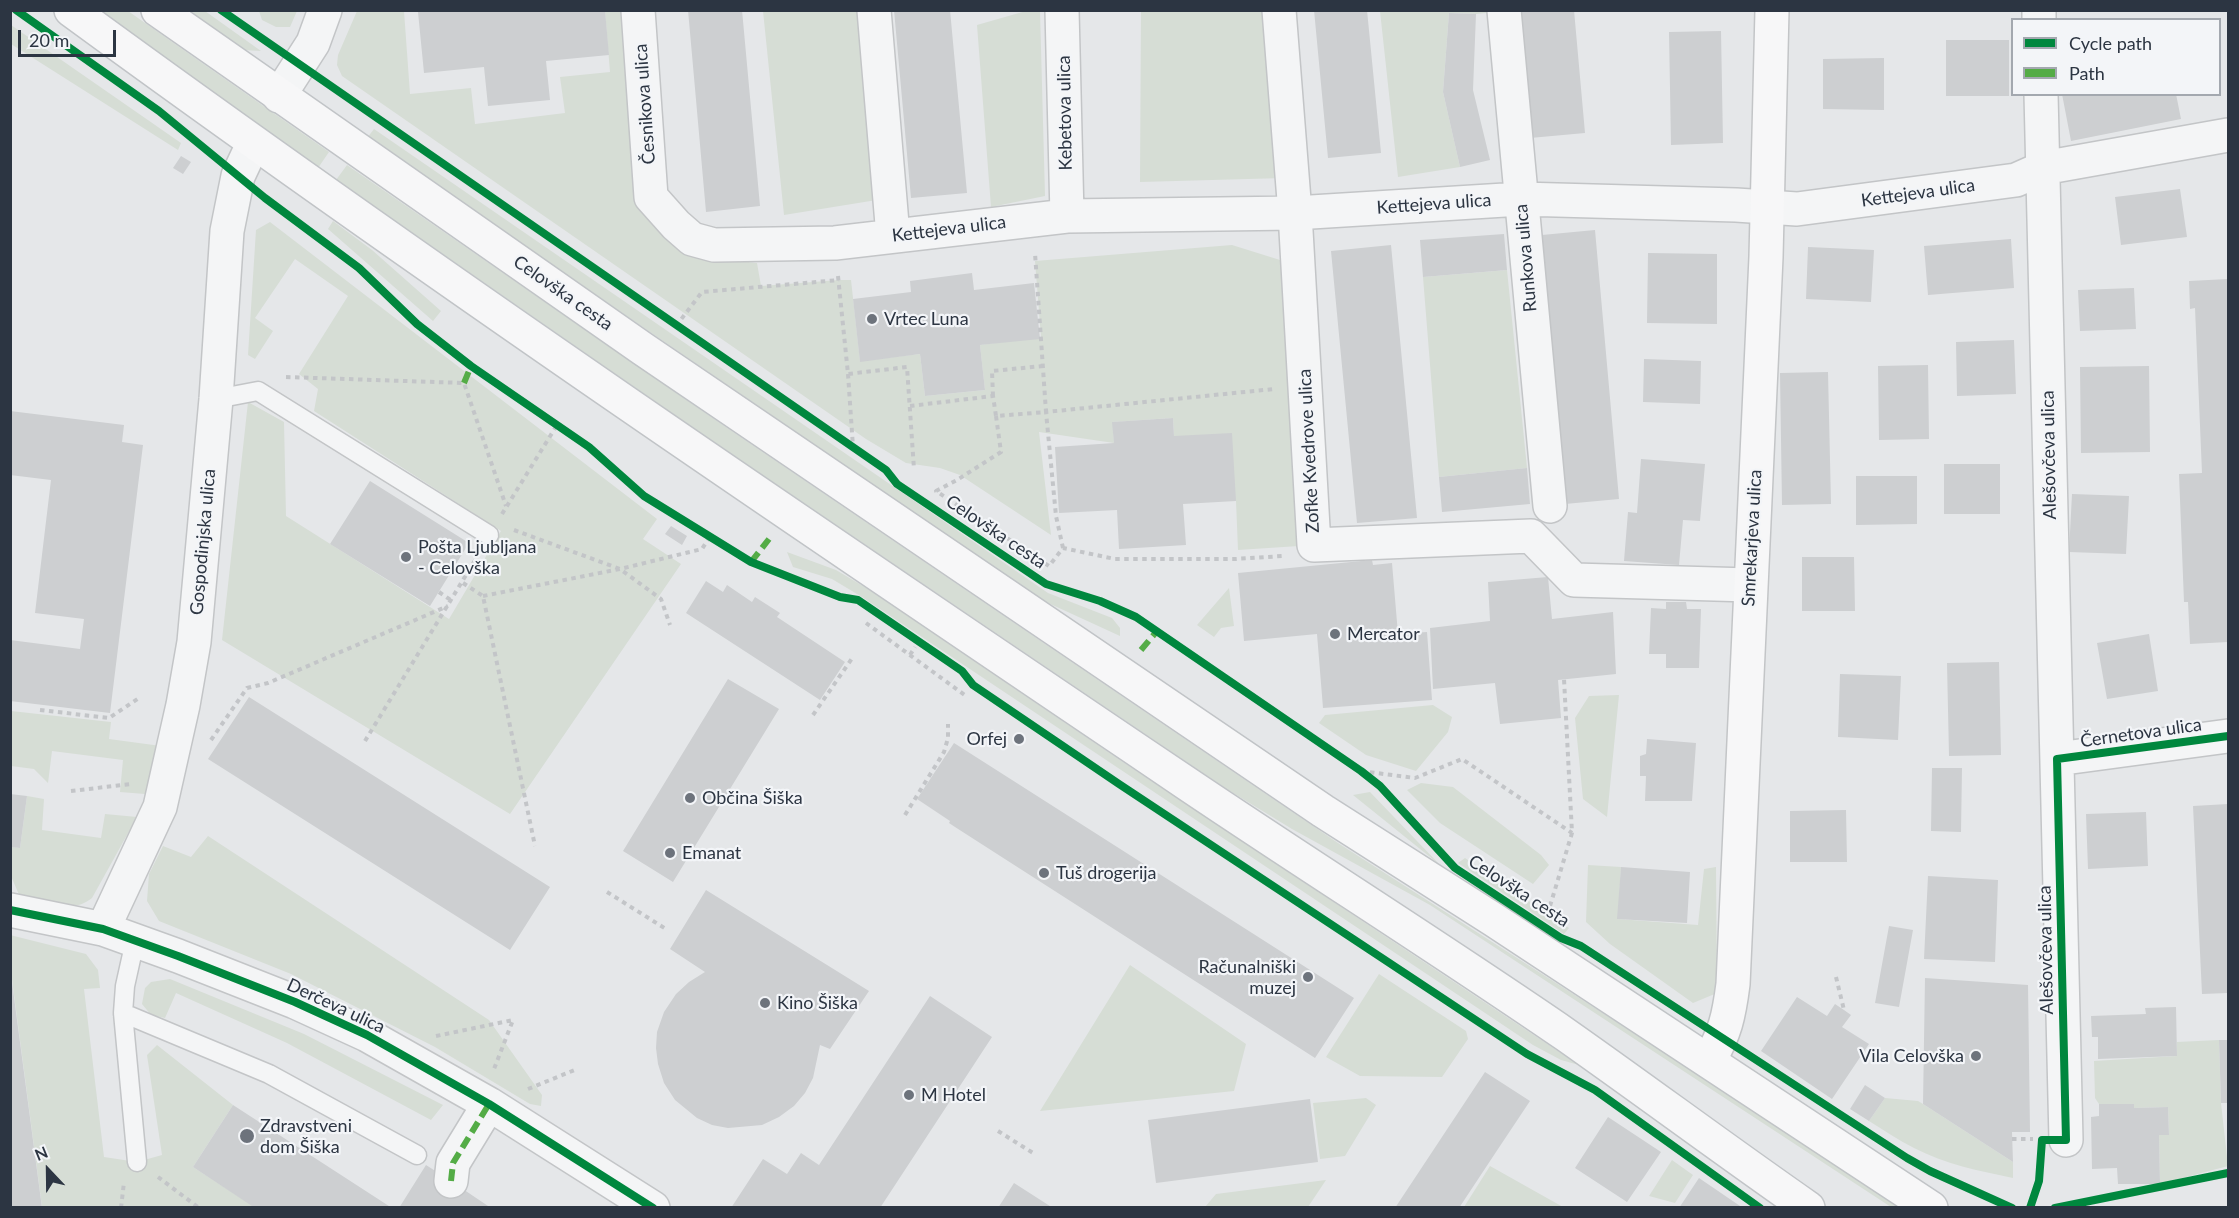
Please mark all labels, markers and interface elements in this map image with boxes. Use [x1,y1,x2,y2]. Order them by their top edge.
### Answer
scale bar [21,18,118,56]
legend [2011,18,2221,96]
text: 20 m [29,29,69,51]
text: Cycle path [2069,32,2152,54]
street label: Česnikova ulica [630,43,660,165]
street label: Kebetova ulica [1053,55,1077,171]
text: Path [2069,62,2105,84]
street label: Kettejeva ulica [1860,174,1976,212]
street label: Kettejeva ulica [1376,189,1492,219]
street label: Runkova ulica [1511,203,1541,313]
street label: Kettejeva ulica [891,211,1007,247]
street label: Celovška cesta [509,251,617,335]
place label: Vrtec Luna [884,308,969,330]
marker: Vrtec Luna [865,312,879,326]
street label: Zofke Kvedrove ulica [1294,368,1324,534]
street label: Alešovčeva ulica [2037,390,2061,520]
street label: Gospodinjska ulica [186,468,220,616]
street label: Smrekarjeva ulica [1738,469,1766,607]
street label: Celovška cesta [942,491,1050,573]
place label: Pošta Ljubljana - Celovška [418,536,537,578]
marker: Pošta Ljubljana - Celovška [399,550,413,564]
place label: Mercator [1347,623,1420,645]
marker: Mercator [1328,627,1342,641]
street label: Černetova ulica [2079,714,2203,752]
place label: Orfej [966,728,1007,750]
marker: Orfej [1012,732,1026,746]
place label: Občina Šiška [702,787,803,809]
marker: Občina Šiška [683,791,697,805]
place label: Emanat [682,842,741,864]
marker: Emanat [663,846,677,860]
street label: Celovška cesta [1464,850,1574,932]
place label: Tuš drogerija [1056,862,1156,884]
marker: Tuš drogerija [1037,866,1051,880]
street label: Alešovčeva ulica [2034,885,2058,1015]
place label: Računalniški muzej [1198,956,1296,998]
marker: Računalniški muzej [1301,970,1315,984]
street label: Derčeva ulica [284,974,388,1038]
place label: Kino Šiška [777,992,858,1014]
marker: Kino Šiška [758,996,772,1010]
place label: Vila Celovška [1859,1045,1964,1067]
marker: Vila Celovška [1969,1049,1983,1063]
place label: M Hotel [921,1084,986,1106]
marker: M Hotel [902,1088,916,1102]
place label: Zdravstveni dom Šiška [260,1115,352,1158]
marker: Zdravstveni dom Šiška [238,1127,256,1145]
north arrow [18,1140,78,1200]
text: N [32,1142,50,1164]

